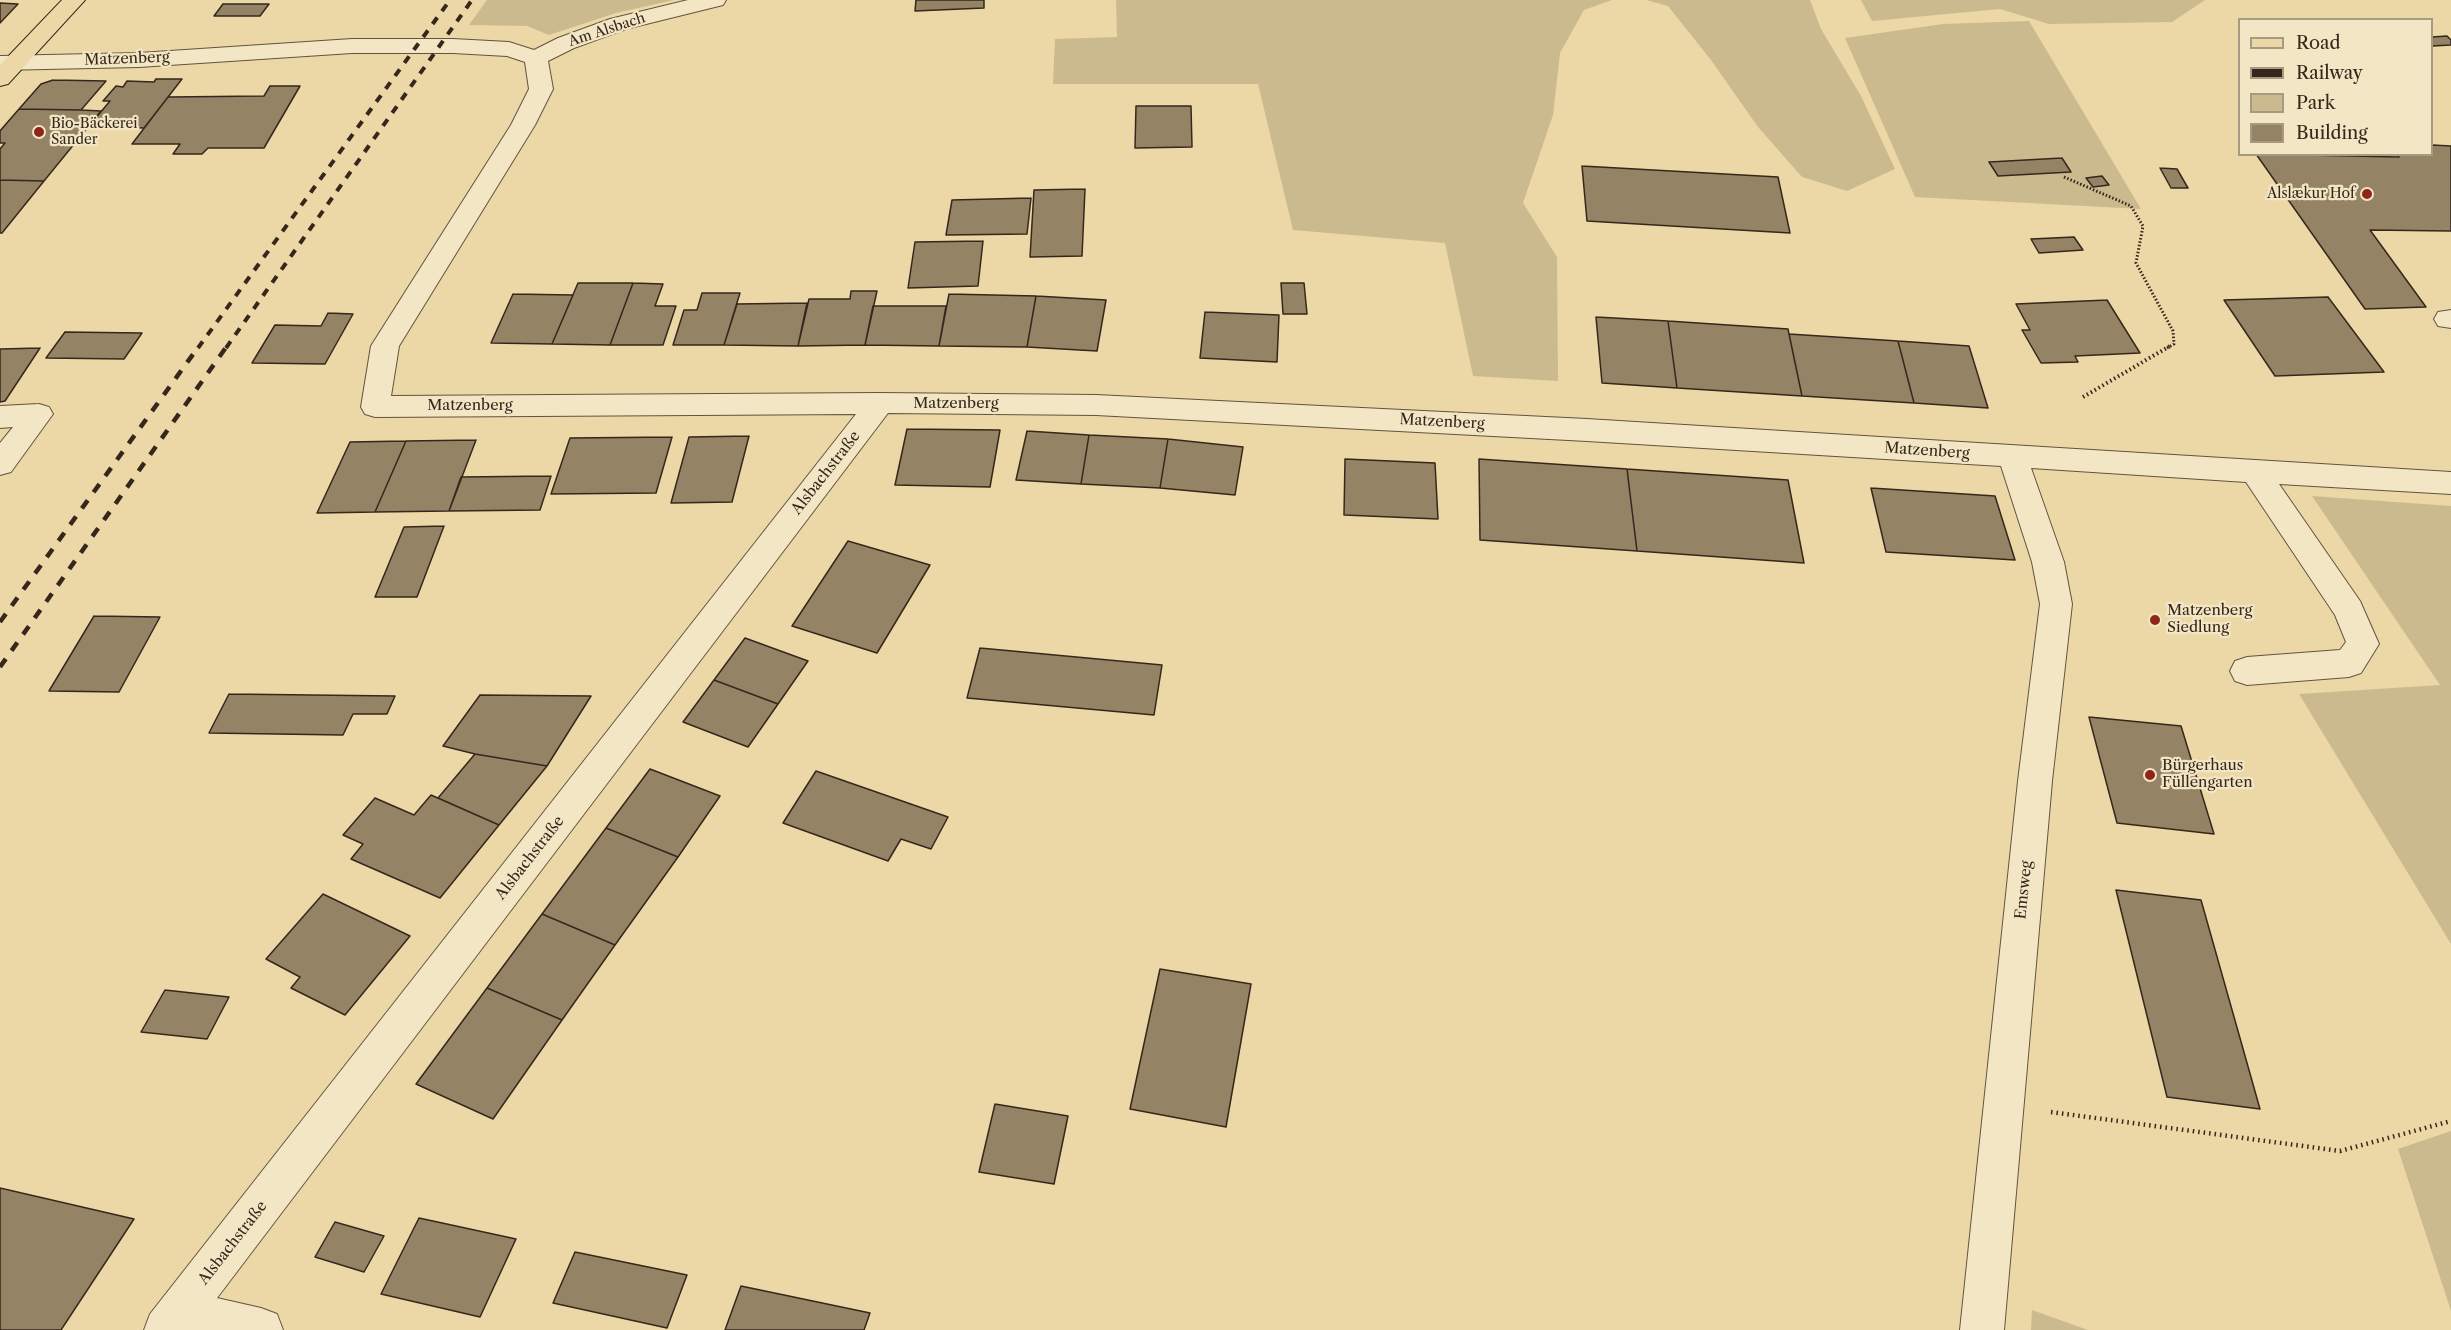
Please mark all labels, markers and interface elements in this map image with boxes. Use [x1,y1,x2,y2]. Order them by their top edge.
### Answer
street label: Am Alsbach [566,10,648,50]
legend [2238,18,2433,156]
text: Road [2296,32,2341,54]
street label: Matzenberg [84,49,170,69]
text: Railway [2296,62,2363,84]
text: Park [2296,92,2335,114]
place label: Bio-Bäckerei Sander [51,116,138,148]
text: Building [2296,122,2368,144]
marker: Bio-Bäckerei Sander [32,125,46,139]
place label: Alslækur Hof [2267,186,2355,202]
marker: Alslækur Hof [2360,187,2374,201]
street label: Matzenberg [913,395,999,413]
street label: Matzenberg [427,397,513,415]
street label: Matzenberg [1399,411,1485,433]
street label: Alsbachstraße [788,428,864,518]
street label: Matzenberg [1884,439,1970,463]
place label: Matzenberg Siedlung [2167,602,2252,637]
marker: Matzenberg Siedlung [2148,613,2162,627]
place label: Bürgerhaus Füllengarten [2162,757,2253,792]
marker: Bürgerhaus Füllengarten [2143,768,2157,782]
street label: Alsbachstraße [492,813,568,903]
street label: Emsweg [2012,860,2036,920]
street label: Alsbachstraße [195,1198,271,1288]

